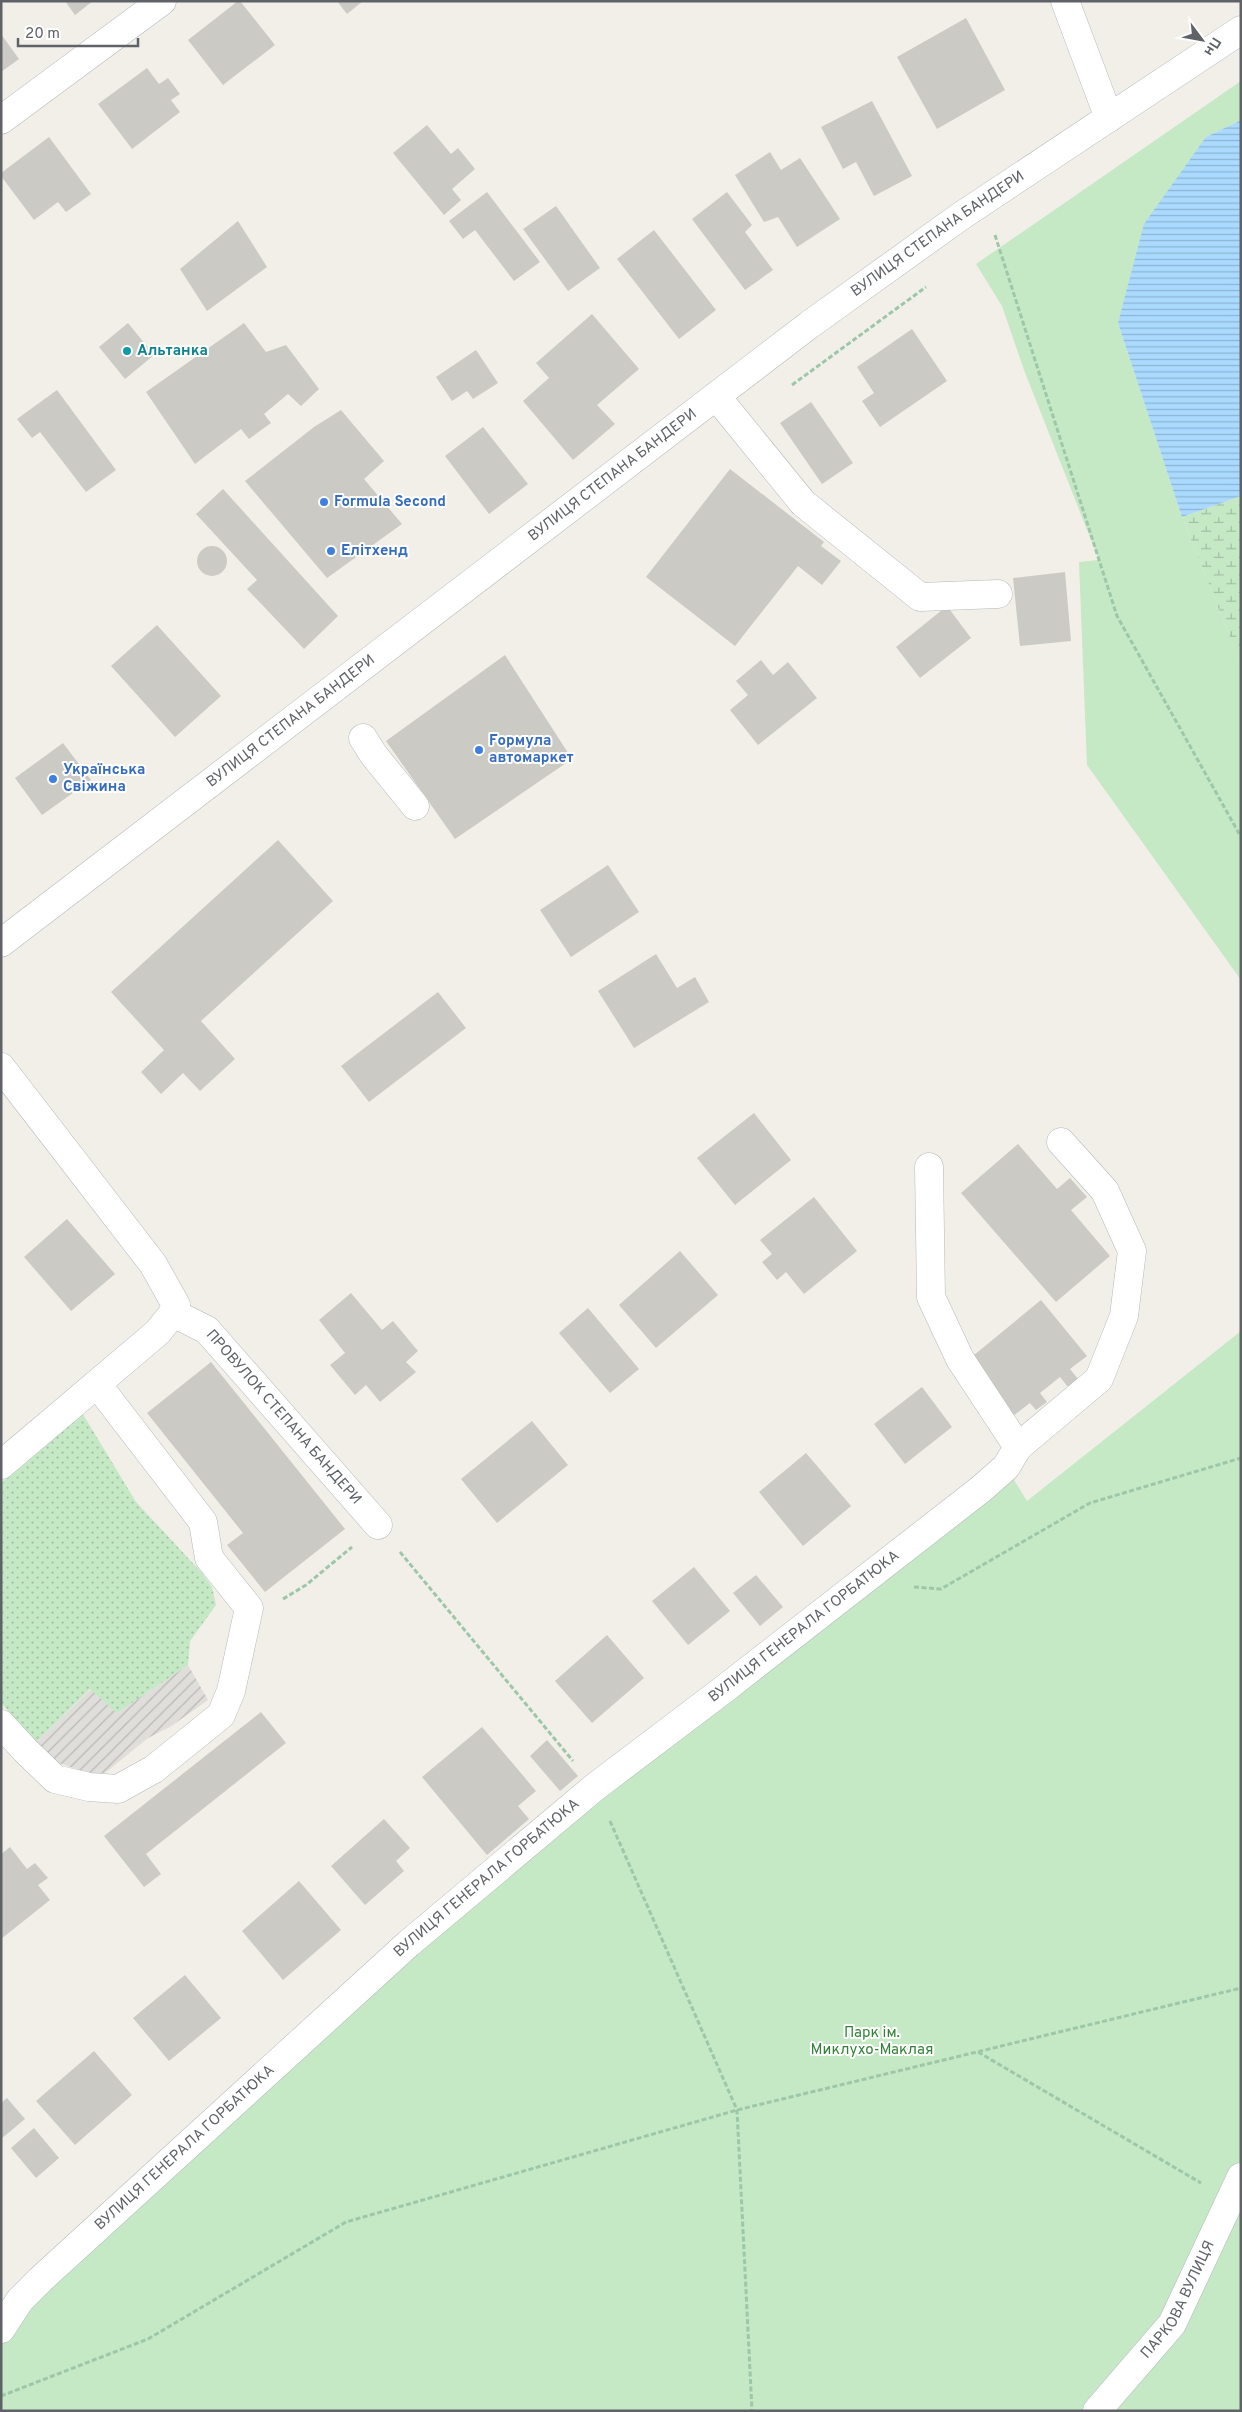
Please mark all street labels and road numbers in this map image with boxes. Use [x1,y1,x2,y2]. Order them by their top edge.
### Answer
street label: ВУЛИЦЯ СТЕПАНА БАНДЕРИ [847,167,1028,301]
street label: ВУЛИЦЯ СТЕПАНА БАНДЕРИ [524,405,701,546]
street label: ВУЛИЦЯ СТЕПАНА БАНДЕРИ [203,651,379,792]
street label: ПРОВУЛОК СТЕПАНА БАНДЕРИ [202,1326,365,1509]
street label: ВУЛИЦЯ ГЕНЕРАЛА ГОРБАТЮКА [705,1546,903,1707]
street label: ВУЛИЦЯ ГЕНЕРАЛА ГОРБАТЮКА [390,1795,583,1962]
street label: ВУЛИЦЯ ГЕНЕРАЛА ГОРБАТЮКА [91,2061,279,2235]
street label: ПАРКОВА ВУЛИЦЯ [1137,2237,1219,2363]

